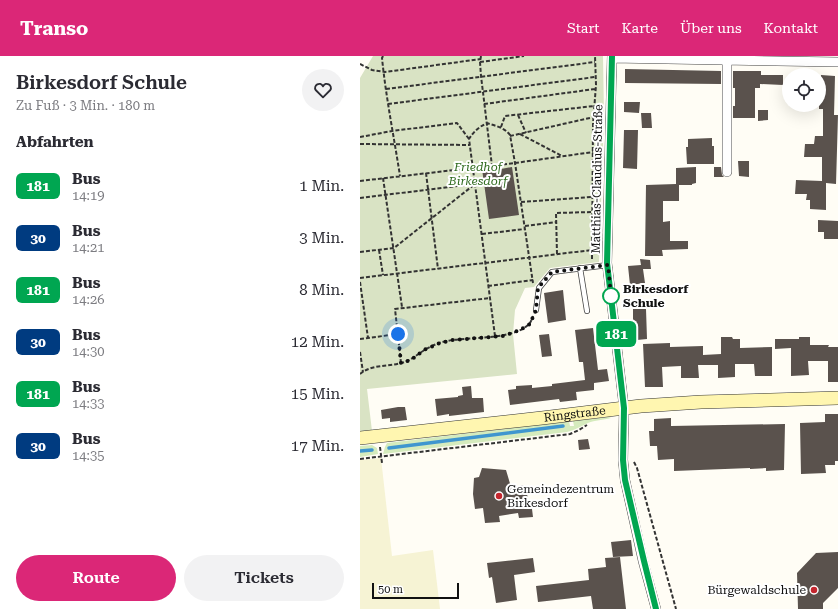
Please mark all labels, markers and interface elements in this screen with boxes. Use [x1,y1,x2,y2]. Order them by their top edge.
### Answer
text: Transo [20,17,88,40]
text: Start [567,20,600,36]
text: Karte [622,20,658,36]
text: Über uns [680,20,742,36]
text: Kontakt [764,20,818,36]
map controls [782,68,826,112]
button: locate [782,68,826,112]
button: heart [302,69,344,111]
text: Birkesdorf Schule [16,71,187,94]
text: Zu Fuß · 3 Min. · 180 m [16,98,155,113]
street label: Matthias-Claudius-Straße [589,104,605,254]
text: Abfahrten [16,133,94,151]
park label: Friedhof Birkesdorf [448,160,509,188]
text: Bus [72,170,100,188]
text: 1 Min. [299,177,344,195]
text: 181 [26,178,50,194]
text: 14:19 [72,188,104,203]
text: Bus [72,222,100,240]
text: 3 Min. [299,229,344,247]
text: 30 [30,230,46,246]
text: 14:21 [72,240,104,255]
text: Bus [72,274,100,292]
text: 8 Min. [299,281,344,299]
text: 181 [26,282,50,298]
place label: Birkesdorf Schule [623,282,689,310]
marker: Birkesdorf Schule [602,287,620,305]
text: 14:26 [72,292,104,307]
line badge: 181 [593,321,639,347]
your location [388,324,408,344]
text: Bus [72,326,100,344]
text: 181 [604,326,628,342]
text: 12 Min. [291,333,344,351]
text: 30 [30,334,46,350]
text: 14:30 [72,344,104,359]
text: Bus [72,378,100,396]
text: 15 Min. [291,385,344,403]
text: 181 [26,386,50,402]
text: 14:33 [72,396,104,411]
street label: Ringstraße [543,403,607,425]
text: Bus [72,430,100,448]
text: 17 Min. [291,437,344,455]
text: 30 [30,438,46,454]
text: 14:35 [72,448,104,463]
place label: Gemeindezentrum Birkesdorf [507,482,614,510]
marker: Gemeindezentrum Birkesdorf [494,491,504,501]
button: Route [16,555,176,601]
button: Tickets [184,555,344,601]
scale bar [372,581,459,600]
text: 50 m [378,583,403,596]
place label: Bürgewaldschule [707,583,806,597]
marker: Bürgewaldschule [809,585,819,595]

